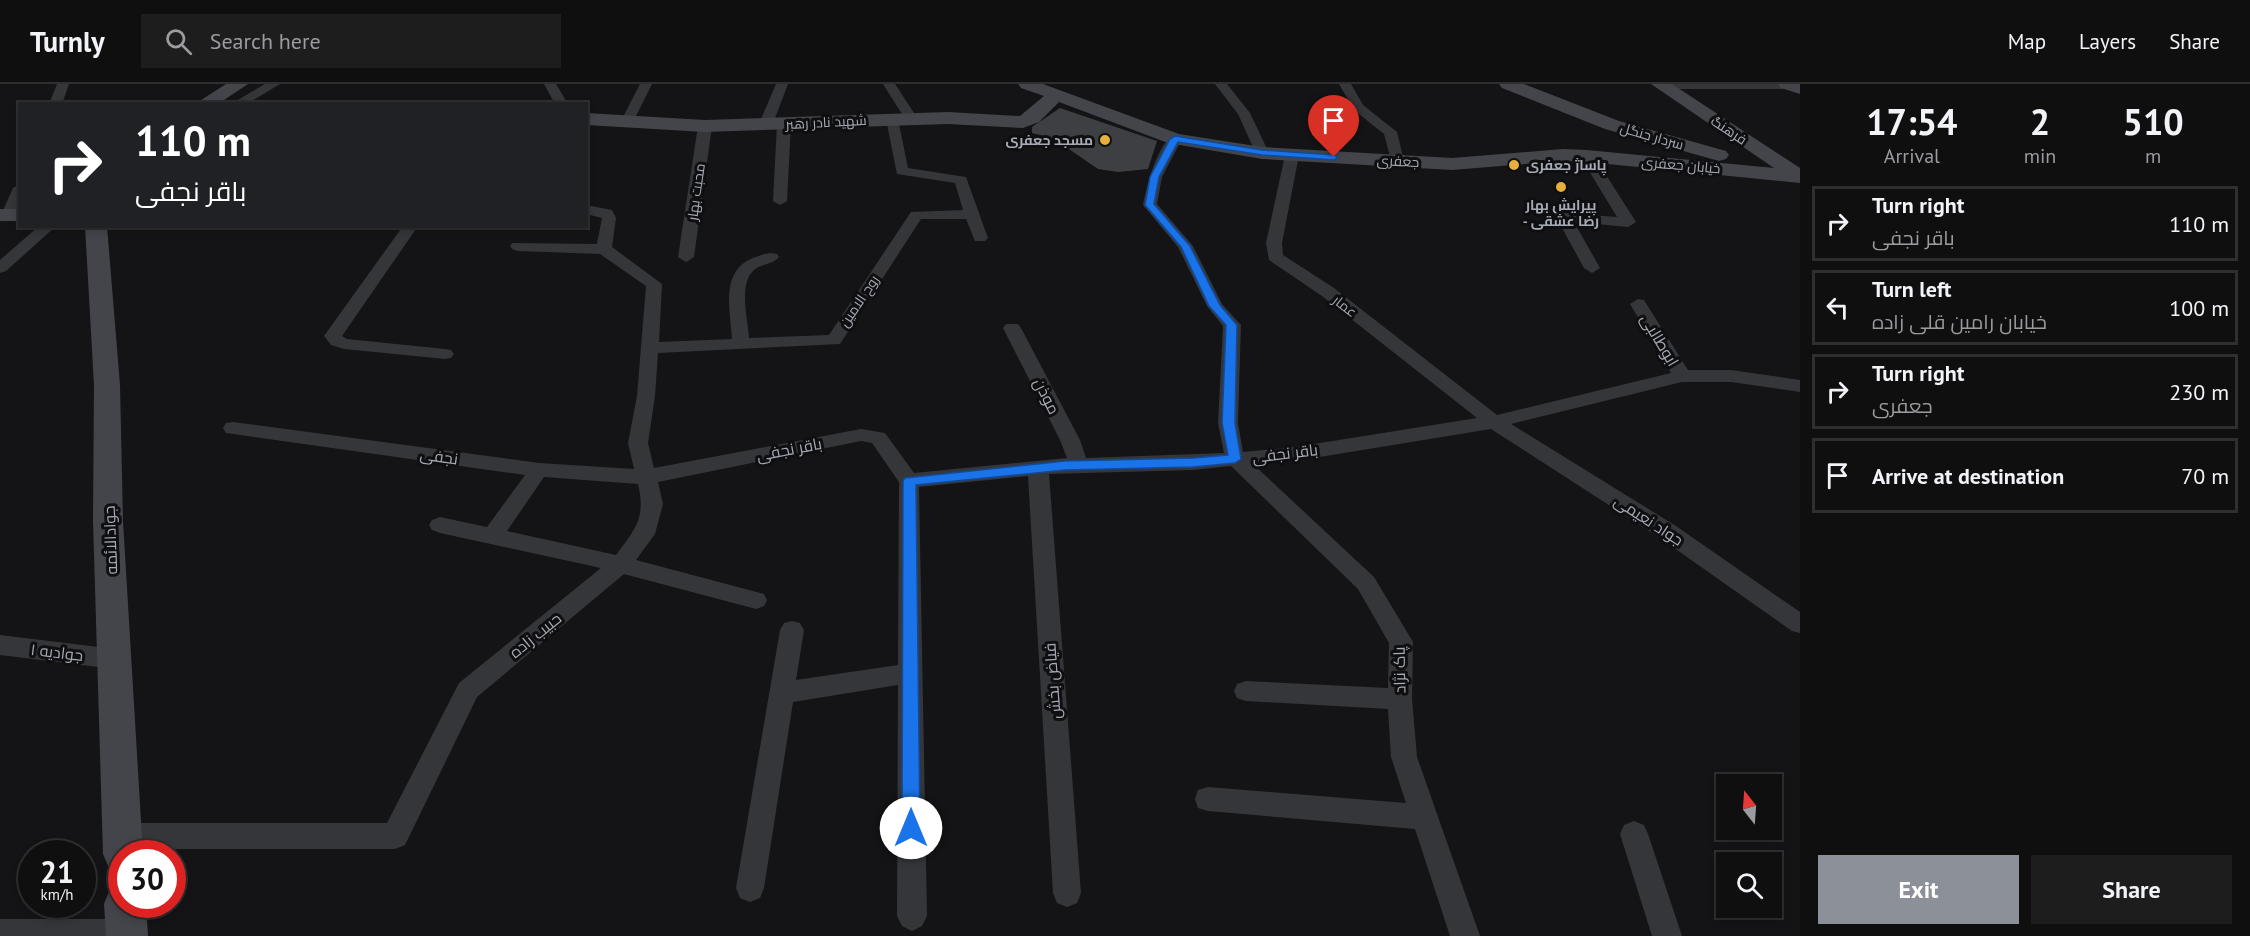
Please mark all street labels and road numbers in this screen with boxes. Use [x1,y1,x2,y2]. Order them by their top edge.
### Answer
street label: شهید نادر رهبر [784,111,867,133]
street label: فرهنگ [1708,112,1750,148]
street label: سردار جنگل [1618,118,1686,154]
street label: جعفری [1376,151,1420,171]
street label: خیابان جعفری [1641,153,1721,177]
street label: محبت بهار [683,162,709,223]
street label: روح الامین [835,272,883,330]
street label: عمار [1329,290,1361,321]
street label: ابوطالبی [1636,310,1683,370]
street label: موذن [1029,375,1065,418]
street label: باقر نجفی [755,433,824,466]
street label: باقر نجفی [1251,439,1319,468]
street label: نجفی [419,443,459,470]
street label: جواد نعیمی [1610,490,1687,551]
street label: جوادالائمه [99,505,121,575]
street label: حبیب زاده [505,608,565,662]
street label: جوادیه ۱ [30,639,84,665]
street label: فیاض بخش [1039,642,1066,720]
street label: پاک نژاد [1389,646,1411,694]

